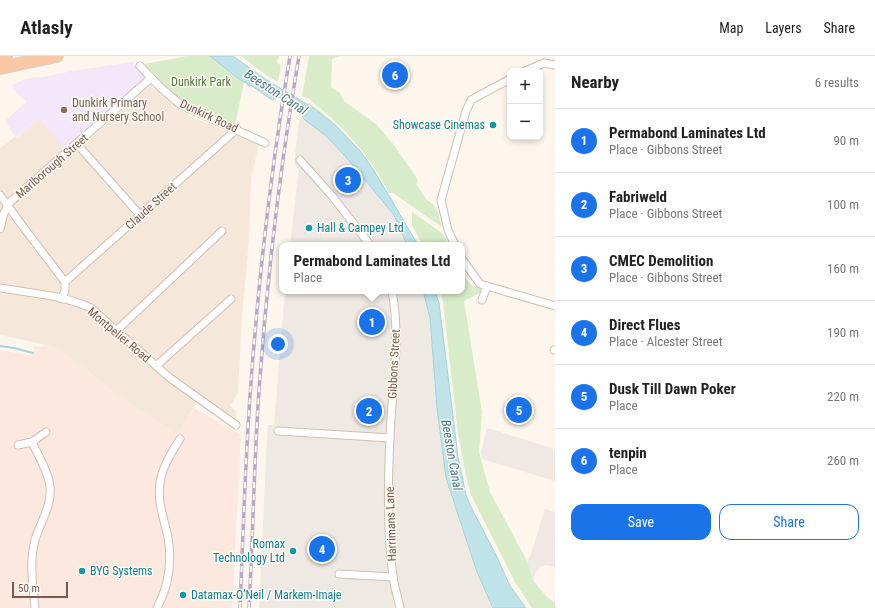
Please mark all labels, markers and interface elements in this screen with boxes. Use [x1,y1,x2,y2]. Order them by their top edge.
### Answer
text: Atlasly [20,16,73,39]
text: Map [719,20,743,36]
text: Layers [765,20,802,36]
text: Share [824,20,855,36]
pin: 6 [382,60,408,90]
water label: Beeston Canal [242,66,311,118]
map controls [507,68,543,140]
button: + [507,68,543,104]
text: Nearby [571,72,619,92]
park label: Dunkirk Park [171,75,232,89]
text: 6 results [815,75,859,90]
place label: Dunkirk Primary and Nursery School [72,96,164,124]
street label: Dunkirk Road [178,96,240,136]
button: − [507,104,543,140]
marker: Dunkirk Primary and Nursery School [59,105,69,115]
place label: Showcase Cinemas [393,118,485,132]
marker: Showcase Cinemas [488,120,498,130]
text: Permabond Laminates Ltd [609,124,766,142]
street label: Marlborough Street [13,131,91,201]
text: 1 [581,133,587,148]
text: 90 m [833,133,859,148]
text: Place · Gibbons Street [609,142,722,157]
pin: 3 [335,165,361,195]
street label: Claude Street [123,179,180,232]
text: Fabriweld [609,188,667,206]
text: 2 [581,197,587,212]
text: 100 m [827,197,859,212]
text: Place · Gibbons Street [609,206,722,221]
place label: Hall & Campey Ltd [317,221,404,235]
marker: Hall & Campey Ltd [304,223,314,233]
popup [279,242,465,294]
text: Permabond Laminates Ltd [294,252,450,270]
text: CMEC Demolition [609,252,713,270]
text: 3 [581,261,587,276]
text: 160 m [827,261,859,276]
text: Place [294,270,322,285]
text: Place · Gibbons Street [609,270,722,285]
street label: Montpelier Road [85,305,153,365]
pin: 1 [359,307,385,337]
text: Direct Flues [609,316,681,334]
text: 4 [581,325,587,340]
text: 190 m [827,325,859,340]
street label: Gibbons Street [385,328,403,399]
your location [268,334,288,354]
text: Place · Alcester Street [609,334,723,349]
text: Dusk Till Dawn Poker [609,380,736,398]
text: 5 [581,389,587,404]
text: 220 m [827,389,859,404]
pin: 5 [506,395,532,425]
pin: 2 [356,396,382,426]
text: Place [609,398,638,413]
water label: Beeston Canal [438,418,466,493]
text: tenpin [609,444,647,462]
text: 6 [581,453,587,468]
text: 260 m [827,453,859,468]
text: Place [609,462,638,477]
street label: Harrimans Lane [383,486,399,562]
button: Save [571,504,711,540]
button: Share [719,504,859,540]
pin: 4 [309,534,335,564]
place label: Romax Technology Ltd [213,537,285,565]
marker: Romax Technology Ltd [288,546,298,556]
place label: BYG Systems [90,564,153,578]
marker: BYG Systems [77,566,87,576]
scale bar [12,580,68,599]
text: 50 m [18,582,40,595]
place label: Datamax-O’Neil / Markem-Imaje [191,588,342,602]
marker: Datamax-O’Neil / Markem-Imaje [178,590,188,600]

